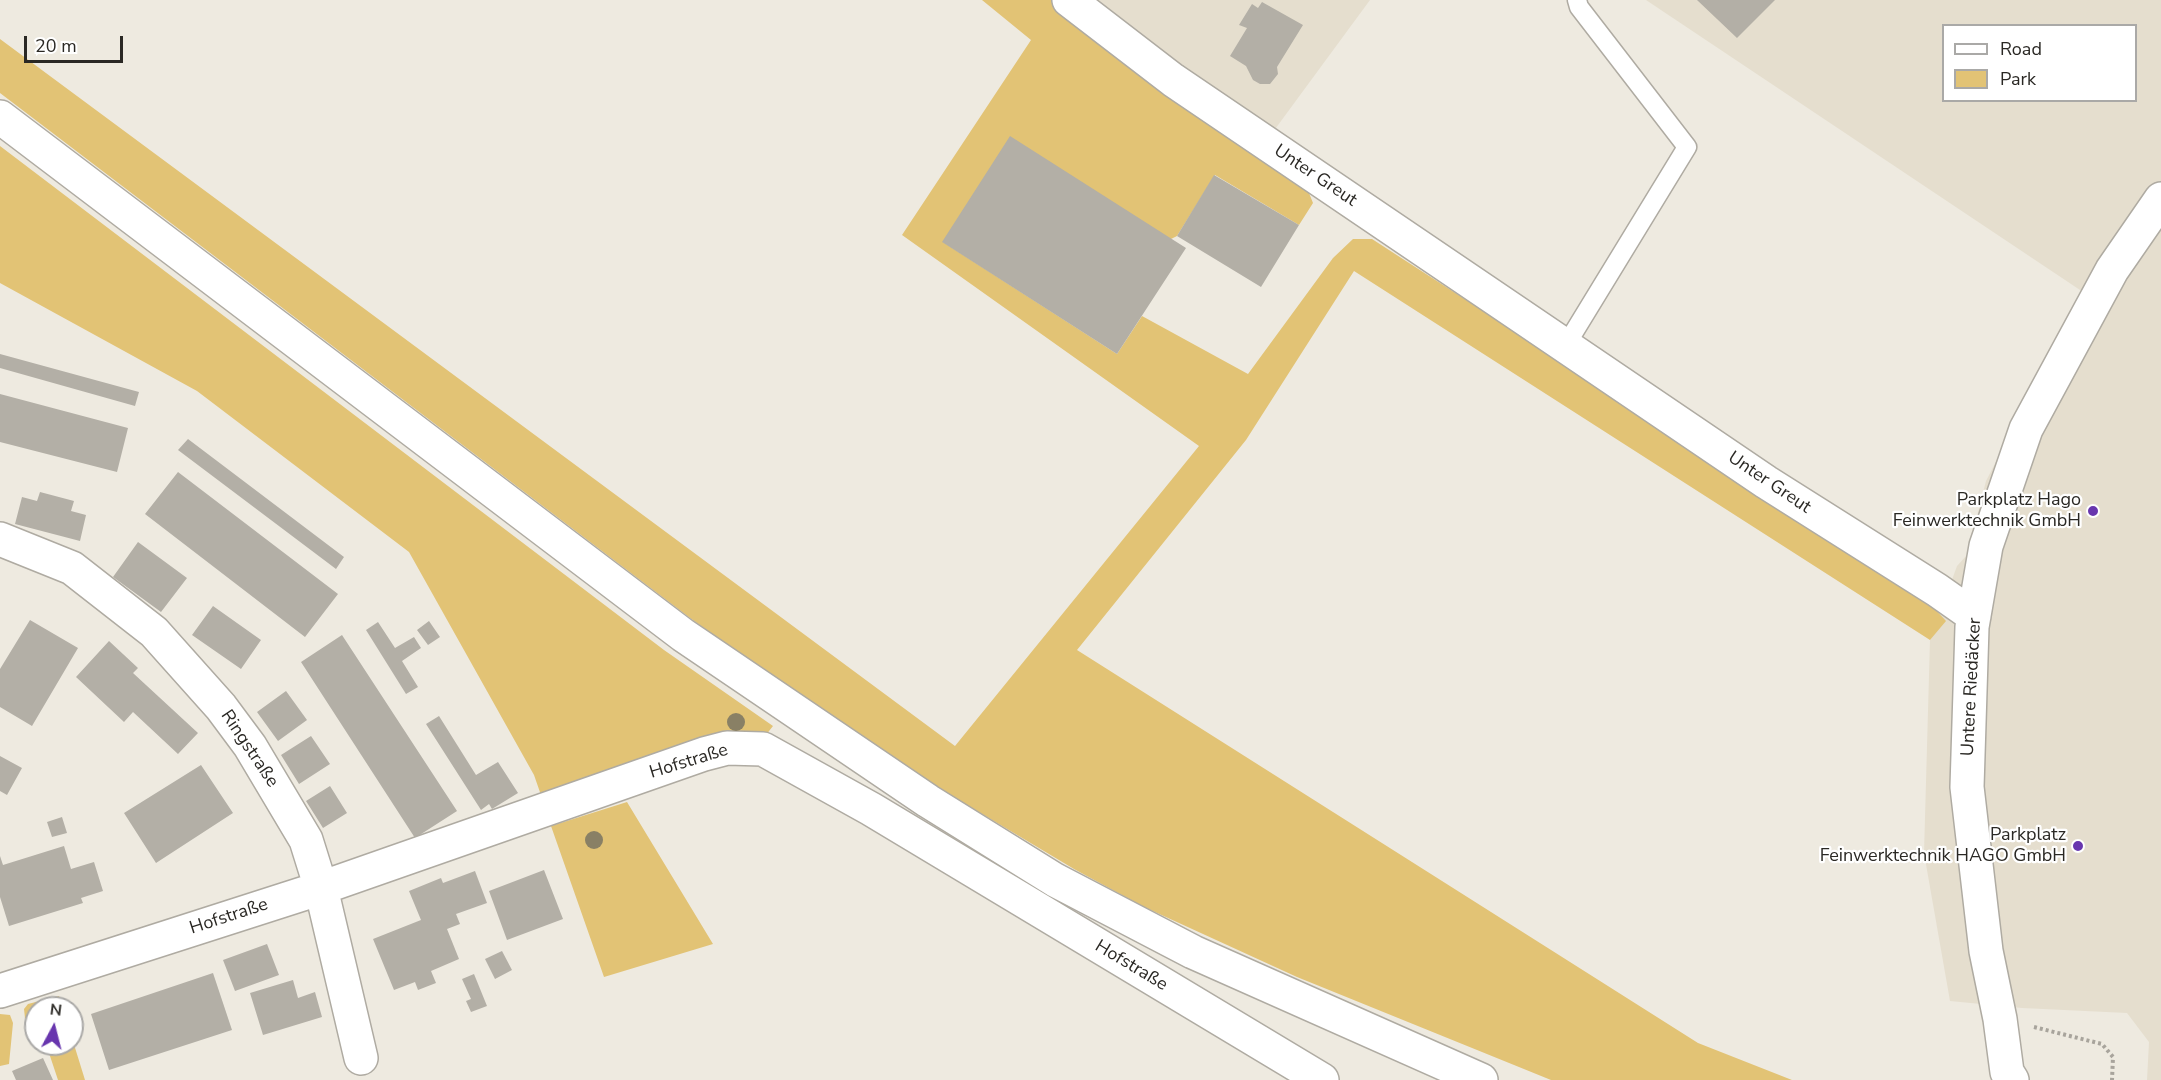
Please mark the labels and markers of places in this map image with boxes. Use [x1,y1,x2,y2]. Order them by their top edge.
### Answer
place label: Parkplatz Hago Feinwerktechnik GmbH [1893,490,2081,532]
marker: Parkplatz Hago Feinwerktechnik GmbH [2086,504,2100,518]
place label: Parkplatz Feinwerktechnik HAGO GmbH [1820,825,2066,868]
marker: Parkplatz Feinwerktechnik HAGO GmbH [2071,839,2085,853]

